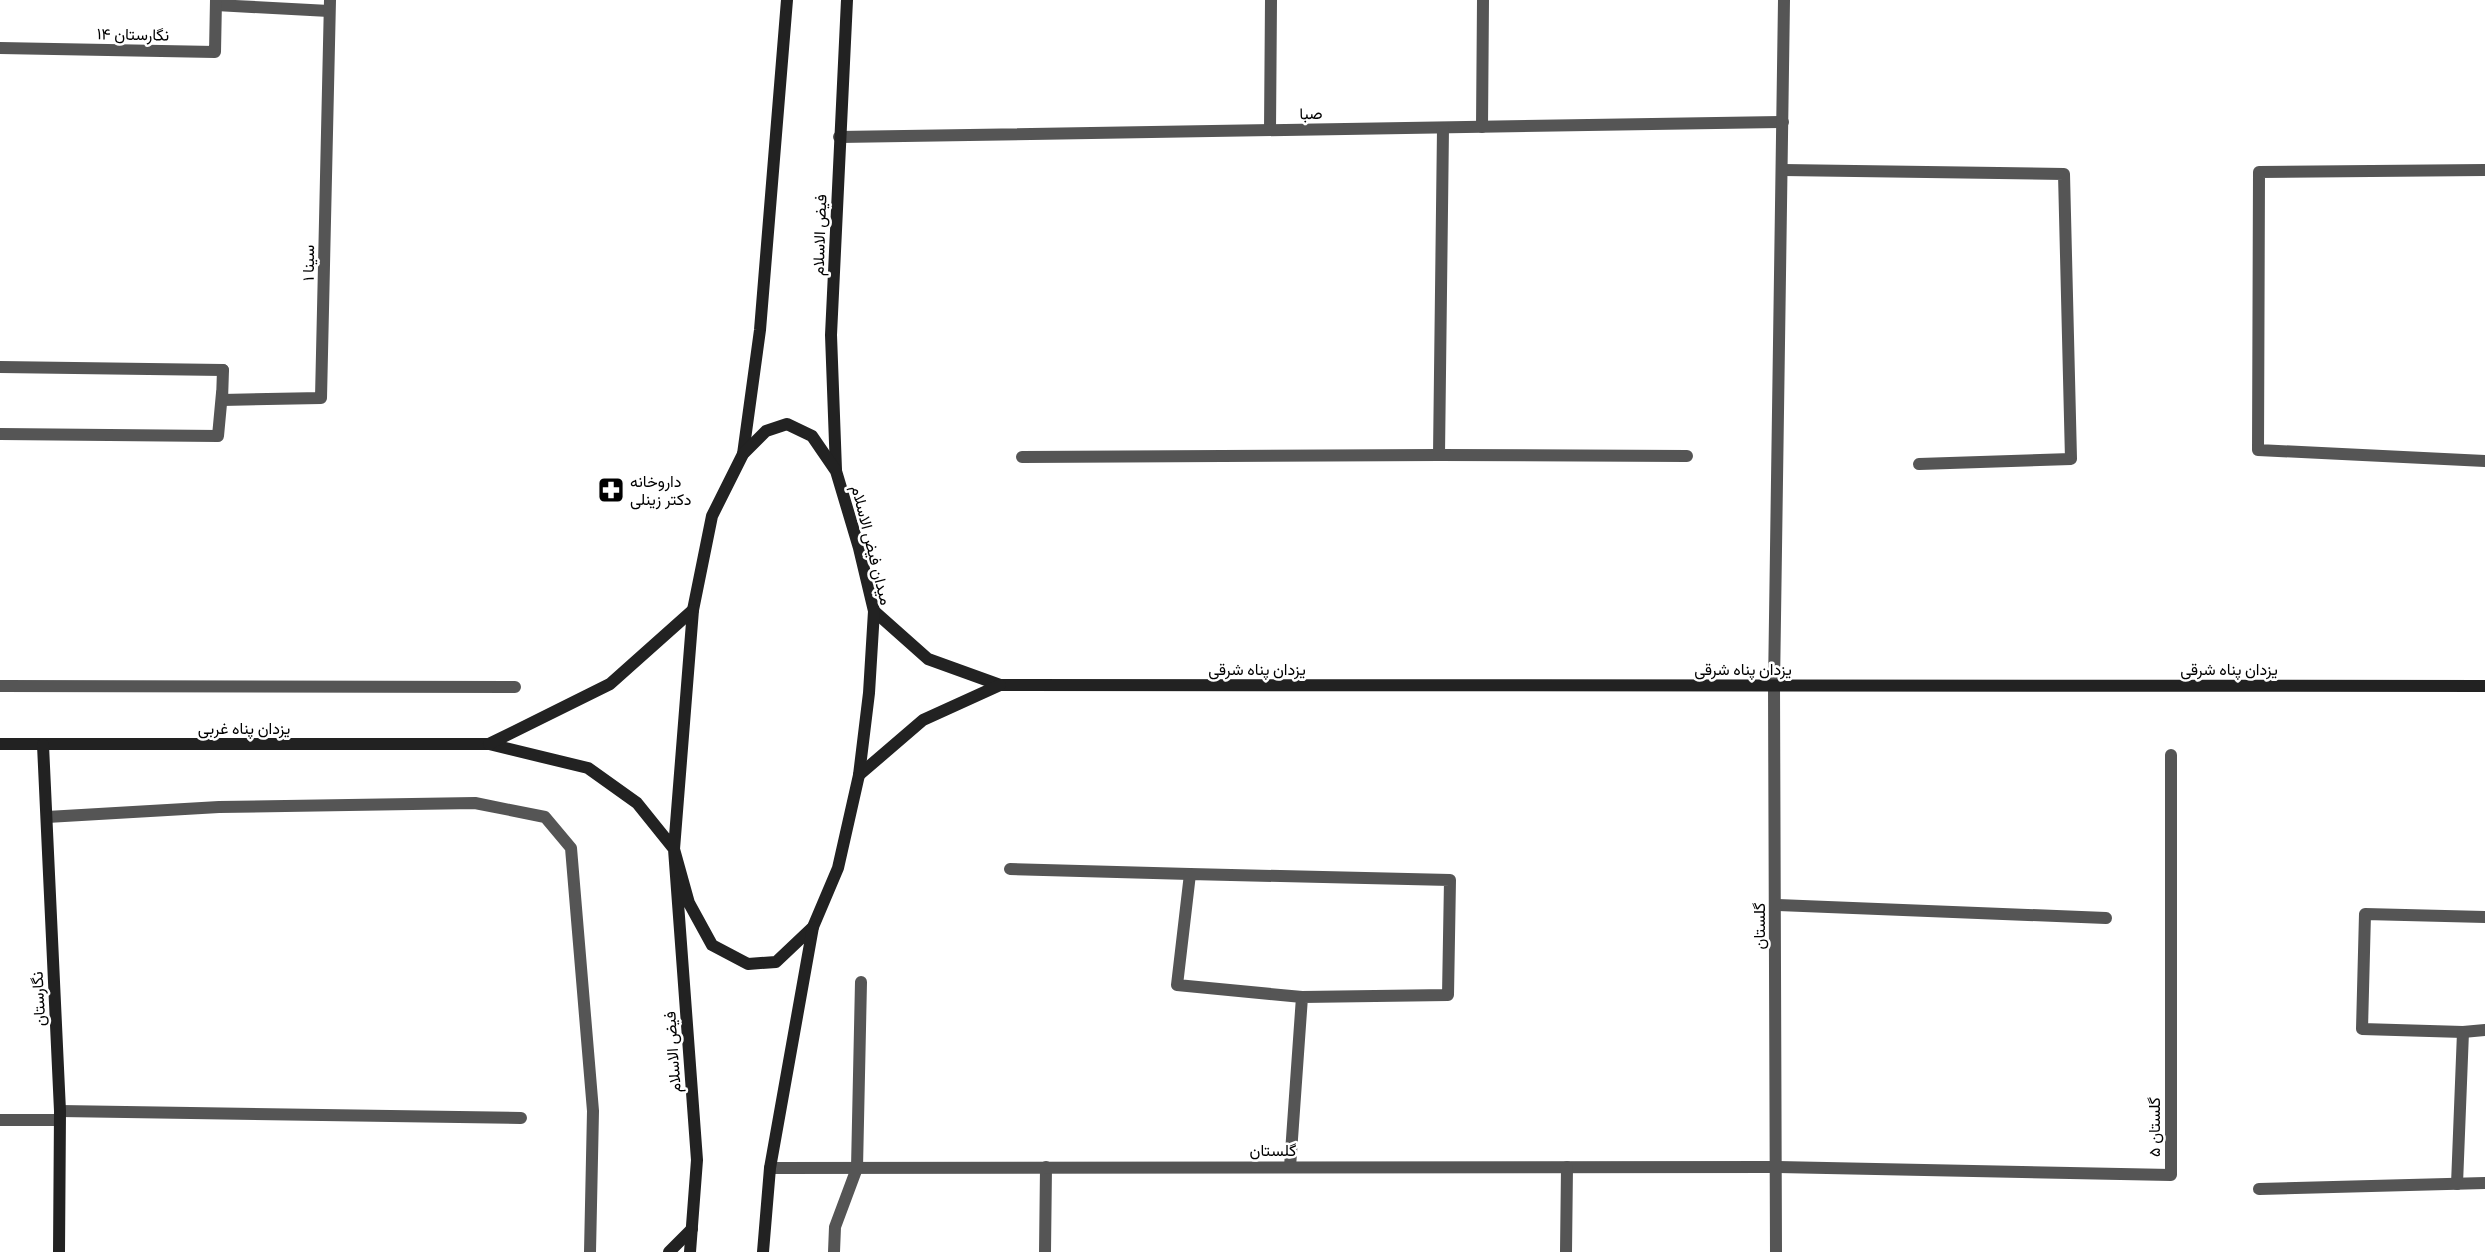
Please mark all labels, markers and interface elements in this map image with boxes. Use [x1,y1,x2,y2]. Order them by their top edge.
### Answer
street label: نگارستان ۱۴ [97,22,169,46]
street label: صبا [1299,102,1323,124]
street label: فیض الاسلام [807,194,831,276]
street label: سینا ۱ [297,245,319,281]
place label: داروخانه دکتر زینلی [630,470,691,510]
pharmacy icon: داروخانه دکتر زینلی [596,475,626,505]
street label: میدان فیض الاسلام [846,483,898,607]
street label: یزدان پناه شرقی [1208,658,1306,681]
street label: یزدان پناه شرقی [1694,658,1792,681]
street label: یزدان پناه شرقی [2180,658,2278,681]
street label: یزدان پناه غربی [198,717,290,740]
street label: گلستان [1748,903,1770,949]
street label: نگارستان [26,971,50,1027]
street label: فیض الاسلام [658,1010,686,1094]
street label: گلستان ۵ [2143,1097,2165,1157]
street label: گلستان [1250,1139,1296,1161]

